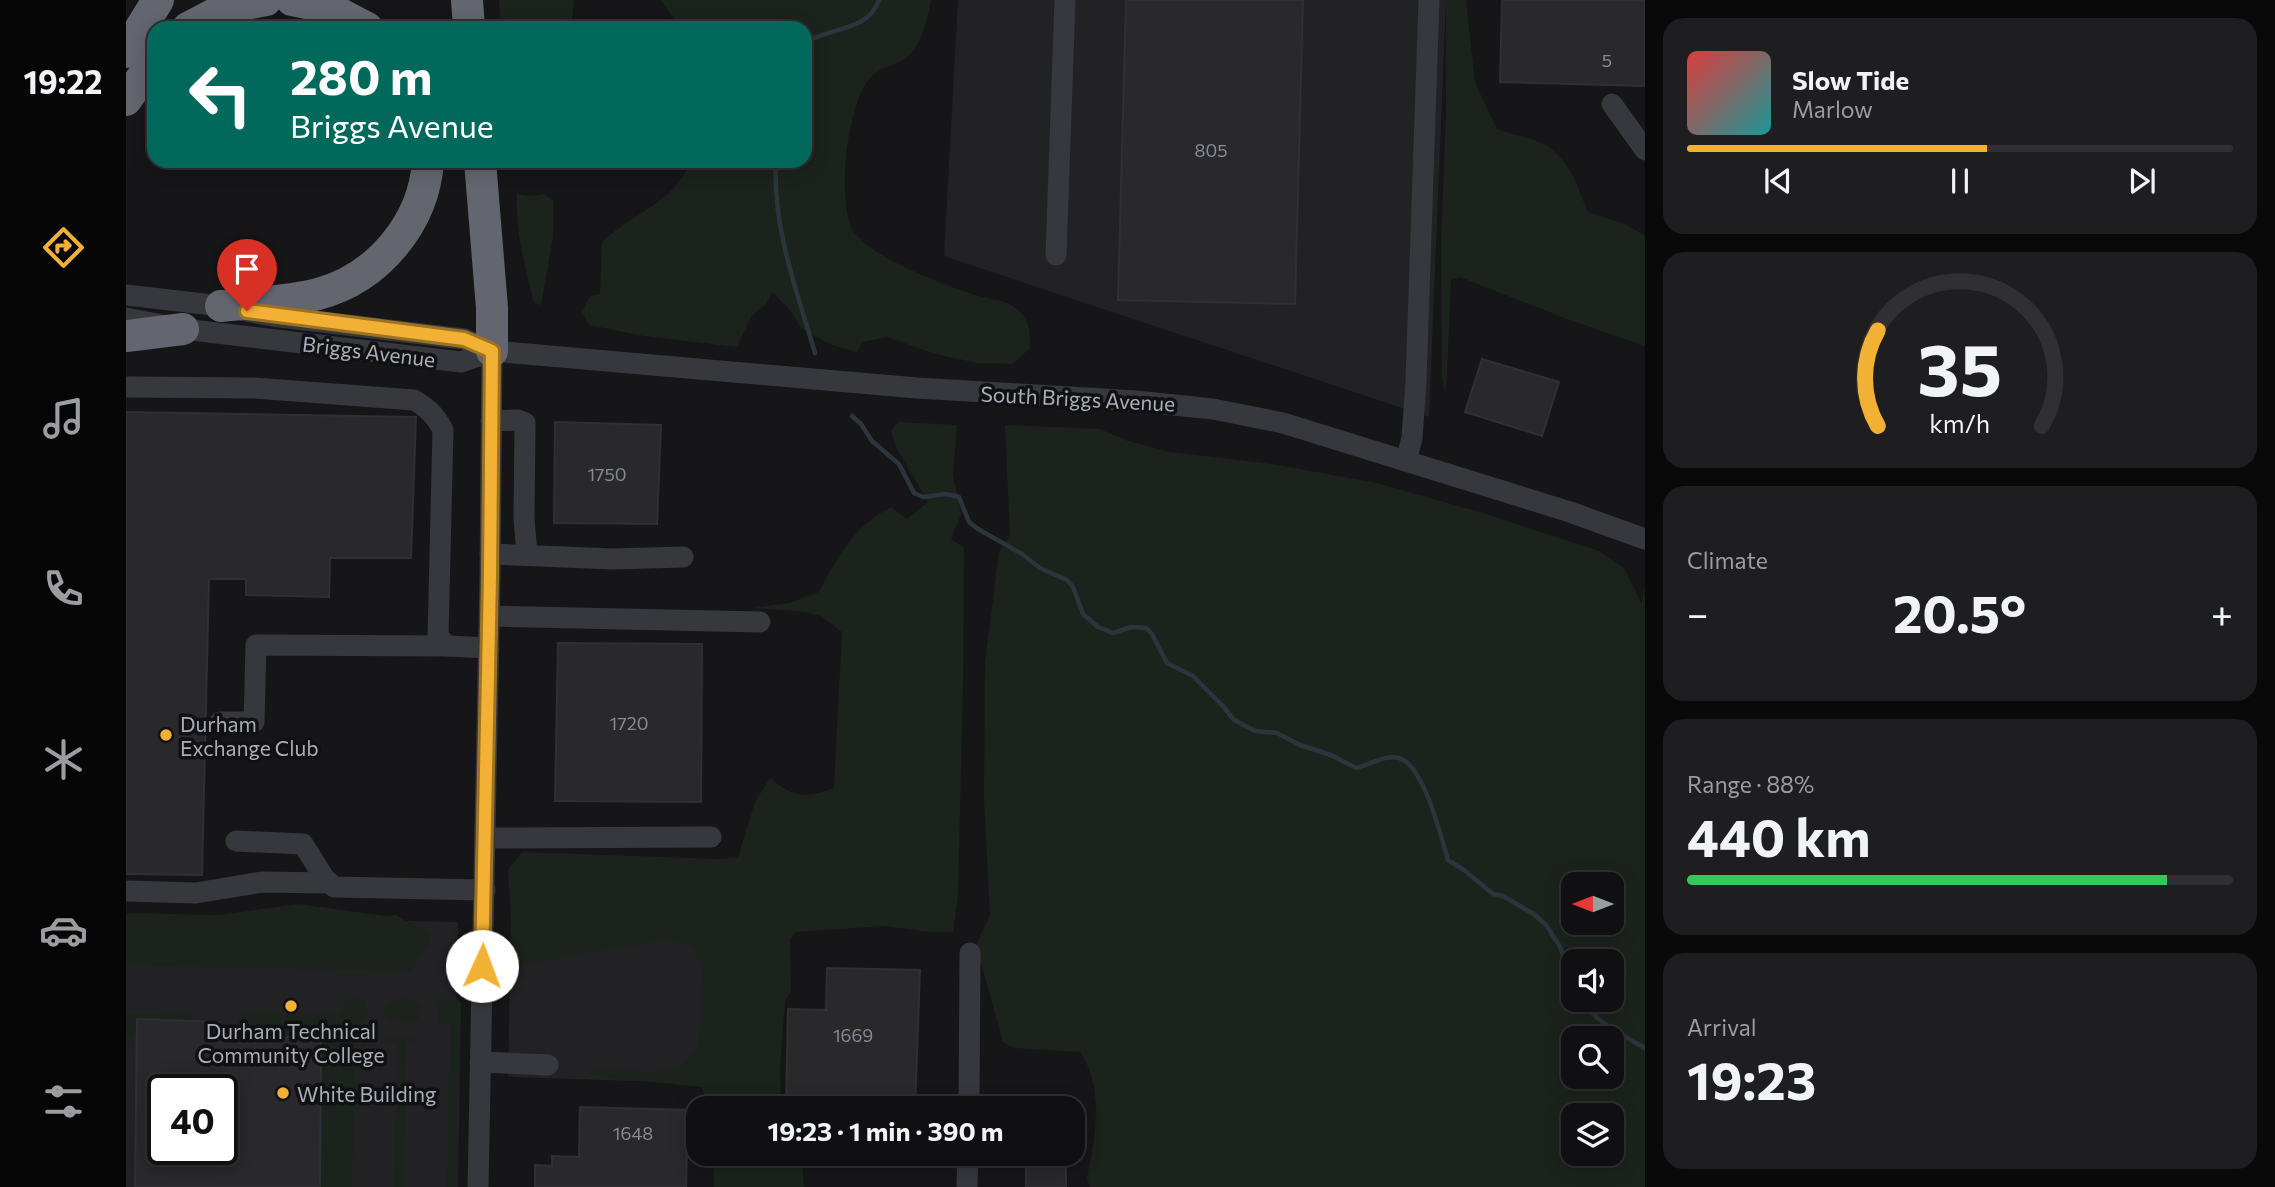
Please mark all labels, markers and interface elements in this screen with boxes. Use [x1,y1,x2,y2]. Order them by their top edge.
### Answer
text: 280 m [290,45,433,105]
icon: left [175,49,266,140]
house number: 5 [1602,49,1612,71]
text: 19:22 [23,61,103,101]
text: Slow Tide [1792,64,1909,95]
text: Marlow [1792,95,1873,123]
text: Briggs Avenue [290,105,494,145]
house number: 805 [1194,139,1228,161]
icon: previous [1759,162,1797,200]
icon: pause [1941,162,1979,200]
icon: next [2123,162,2161,200]
icon: directions [39,223,88,272]
pin [217,239,277,311]
icon: arrive [228,250,266,288]
text: 35 [1918,322,2002,411]
street label: Briggs Avenue [301,330,437,372]
street label: South Briggs Avenue [980,380,1176,416]
icon: music [39,394,88,443]
text: km/h [1930,407,1990,437]
house number: 1750 [587,463,627,485]
text: Climate [1687,546,1768,574]
icon: phone [39,564,88,613]
text: 20.5° [1893,580,2026,644]
text: − [1687,589,1709,636]
text: + [2211,589,2233,636]
place label: Durham Exchange Club [180,711,319,760]
house number: 1720 [610,712,648,734]
marker: Durham Exchange Club [158,727,174,743]
icon: climate [39,735,88,784]
text: Range · 88% [1687,770,1814,798]
text: 440 km [1687,804,1871,868]
north arrow [1561,872,1624,934]
map controls [1561,872,1624,1166]
icon: car [39,906,88,955]
position arrow [445,929,519,1003]
button: sound [1561,949,1624,1012]
marker: Durham Technical Community College [283,998,299,1014]
text: Arrival [1687,1013,1757,1041]
place label: Durham Technical Community College [197,1018,385,1067]
house number: 1669 [833,1024,873,1046]
button: search [1561,1026,1624,1089]
text: 19:23 [1687,1047,1816,1111]
speed limit sign: 40 [147,1074,238,1165]
icon: filters [39,1077,88,1126]
place label: White Building [297,1081,436,1106]
marker: White Building [275,1085,291,1101]
button: layers [1561,1103,1624,1166]
text: 19:23 · 1 min · 390 m [767,1115,1004,1146]
house number: 1648 [613,1122,653,1144]

